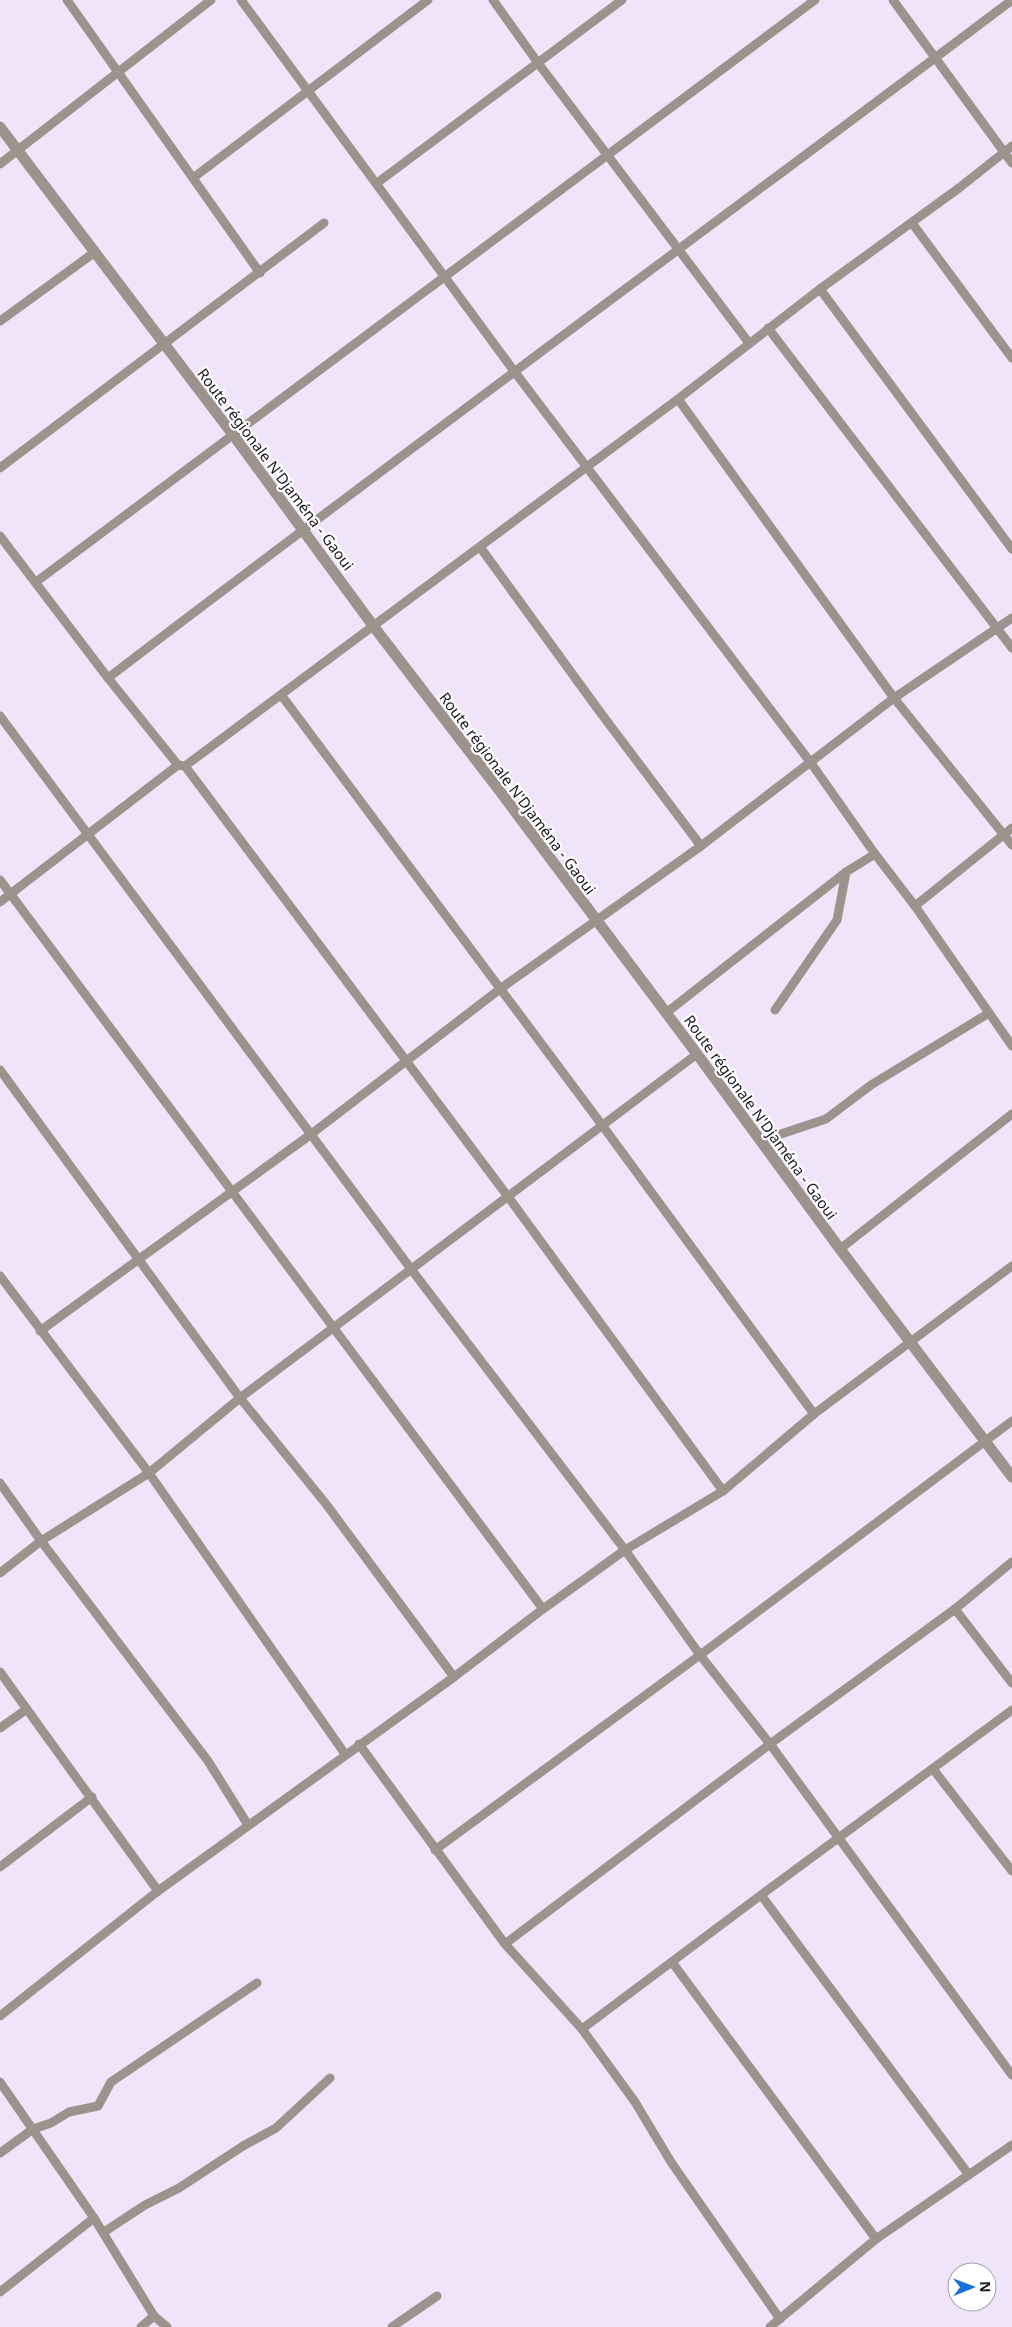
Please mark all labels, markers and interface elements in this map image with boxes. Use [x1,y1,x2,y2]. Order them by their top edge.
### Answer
street label: Route régionale N'Djaména - Gaoui [193,364,359,574]
street label: Route régionale N'Djaména - Gaoui [435,688,601,898]
street label: Route régionale N'Djaména - Gaoui [680,1011,842,1223]
north arrow [947,2262,997,2312]
text: N [976,2281,995,2293]

